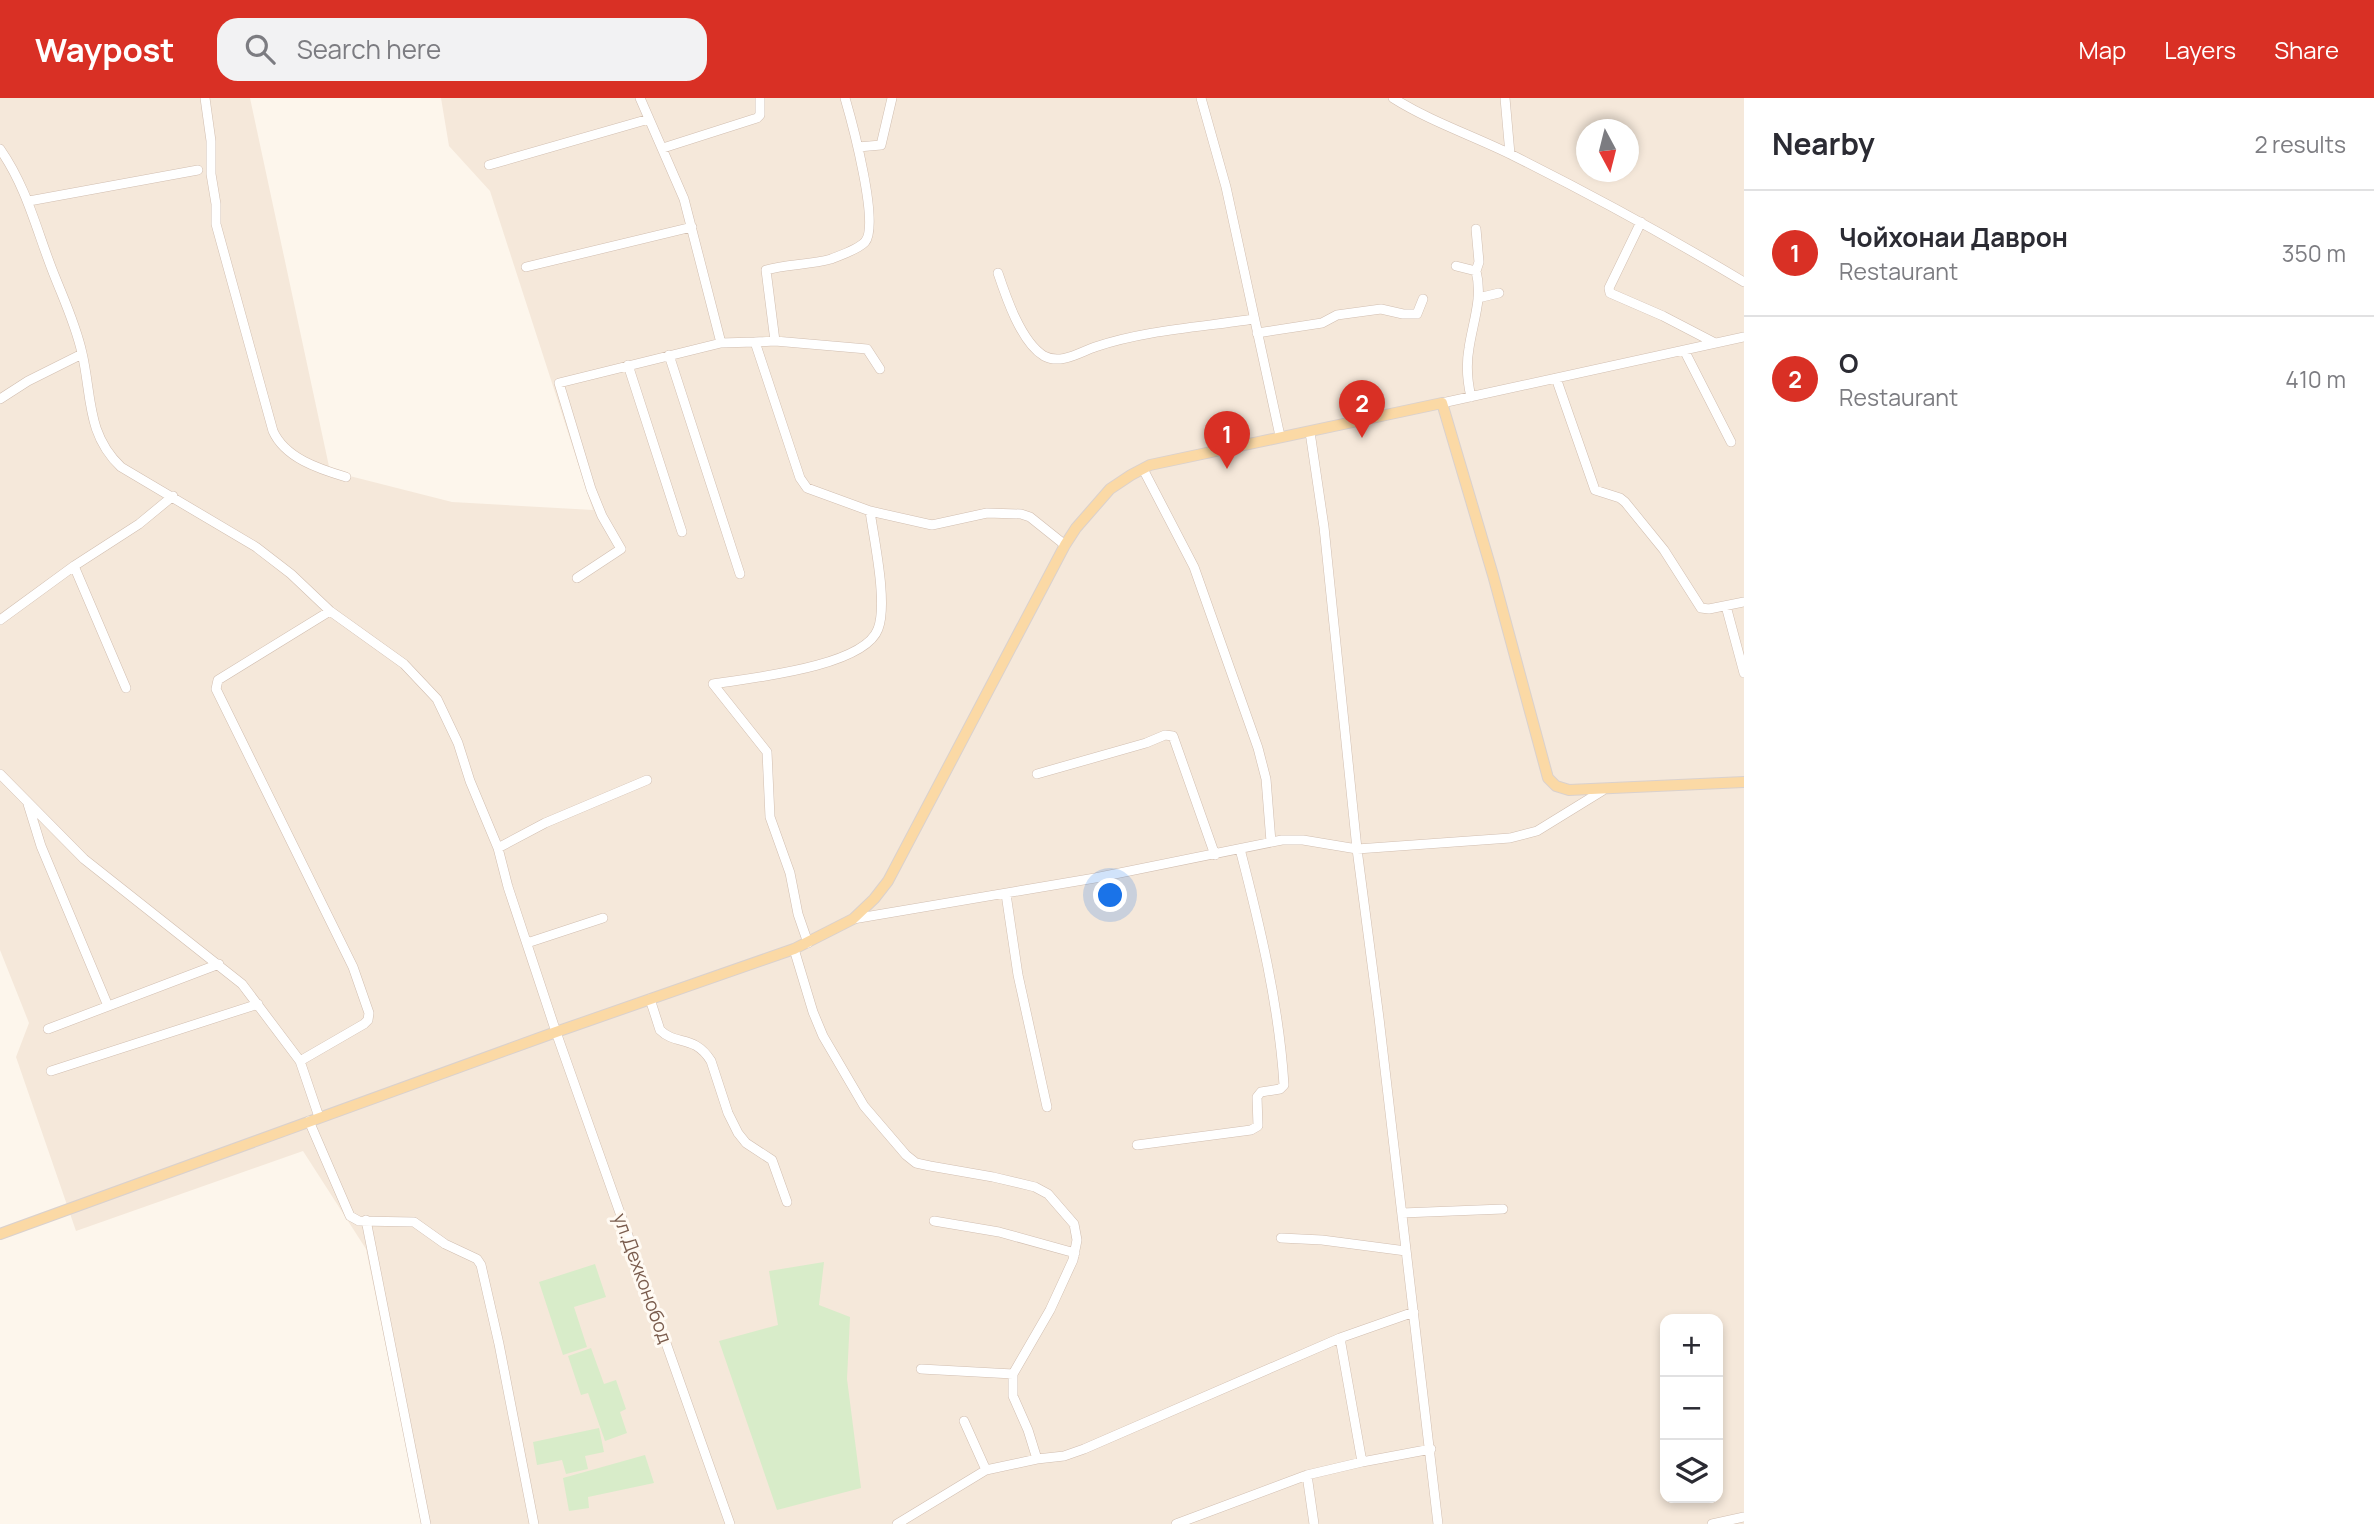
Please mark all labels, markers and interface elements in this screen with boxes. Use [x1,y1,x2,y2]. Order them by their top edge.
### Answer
search box [217,18,707,81]
text: Waypost [35,27,175,72]
icon: search [241,30,279,68]
text: Search here [297,31,441,67]
text: Map [2079,33,2126,66]
text: Layers [2164,33,2236,66]
text: Share [2274,33,2339,66]
north arrow [1576,119,1639,182]
text: Nearby [1772,123,1875,164]
text: 2 results [2254,128,2346,160]
text: Чойхонаи Даврон [1839,219,2068,255]
text: 1 [1790,237,1800,269]
text: 350 m [2282,237,2346,269]
text: Restaurant [1839,255,1958,287]
text: O [1839,345,1859,381]
text: 2 [1788,363,1802,395]
text: 410 m [2285,363,2346,395]
pin: 2 [1339,380,1385,438]
text: Restaurant [1839,381,1958,413]
pin: 1 [1204,411,1250,469]
your location [1093,878,1127,912]
street label: ул.Дехконобод [607,1209,679,1347]
map controls [1660,1314,1723,1503]
button: + [1660,1314,1723,1377]
button: − [1660,1377,1723,1440]
button: layers [1660,1440,1723,1503]

